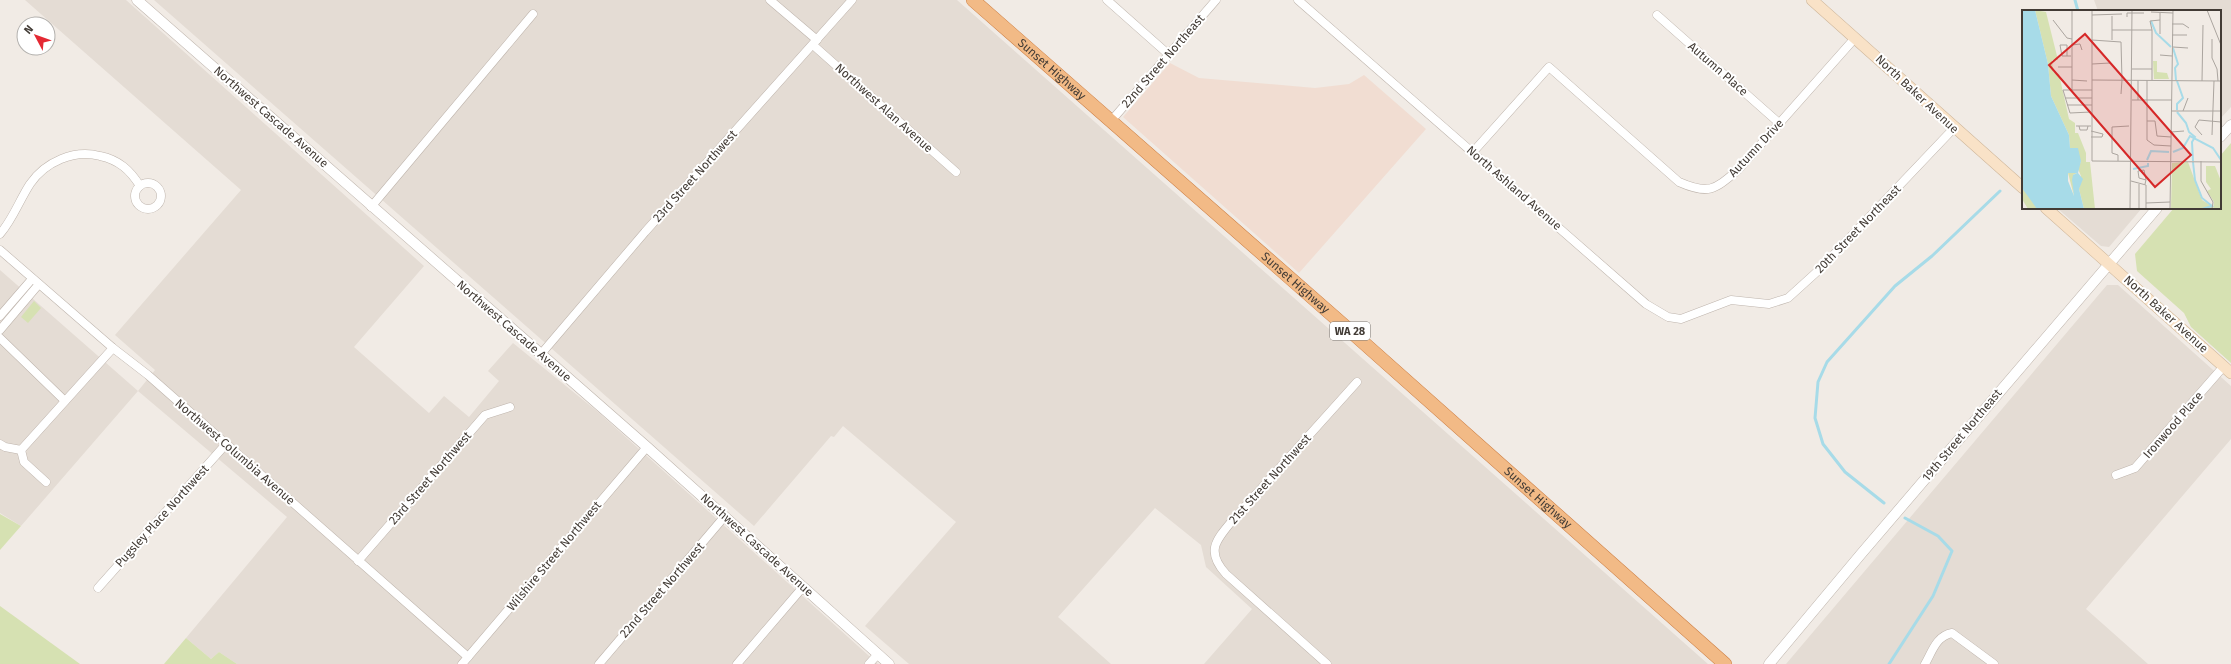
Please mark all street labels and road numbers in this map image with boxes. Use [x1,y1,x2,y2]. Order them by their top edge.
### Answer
street label: 22nd Street Northeast [1119,11,1208,110]
street label: Sunset Highway [1015,36,1089,103]
street label: Autumn Place [1685,39,1751,99]
street label: North Baker Avenue [1873,52,1961,136]
street label: Northwest Alan Avenue [832,61,936,155]
street label: Northwest Cascade Avenue [211,64,331,170]
street label: Autumn Drive [1726,116,1786,180]
street label: 23rd Street Northwest [650,127,740,225]
street label: North Ashland Avenue [1464,143,1564,233]
street label: 20th Street Northeast [1812,182,1904,276]
street label: Sunset Highway [1259,249,1332,317]
street label: North Baker Avenue [2121,273,2211,355]
street label: Northwest Cascade Avenue [454,278,574,384]
road number: WA 28 [1330,322,1370,340]
street label: 19th Street Northeast [1919,386,2005,484]
street label: Ironwood Place [2140,389,2206,461]
street label: Northwest Columbia Avenue [172,396,298,508]
street label: 23rd Street Northwest [386,428,475,527]
street label: 21st Street Northwest [1226,431,1314,527]
street label: Pugsley Place Northwest [112,461,212,570]
street label: Sunset Highway [1501,464,1575,532]
street label: Northwest Cascade Avenue [698,491,816,599]
street label: Wilshire Street Northwest [504,498,604,614]
street label: 22nd Street Northwest [617,539,708,640]

